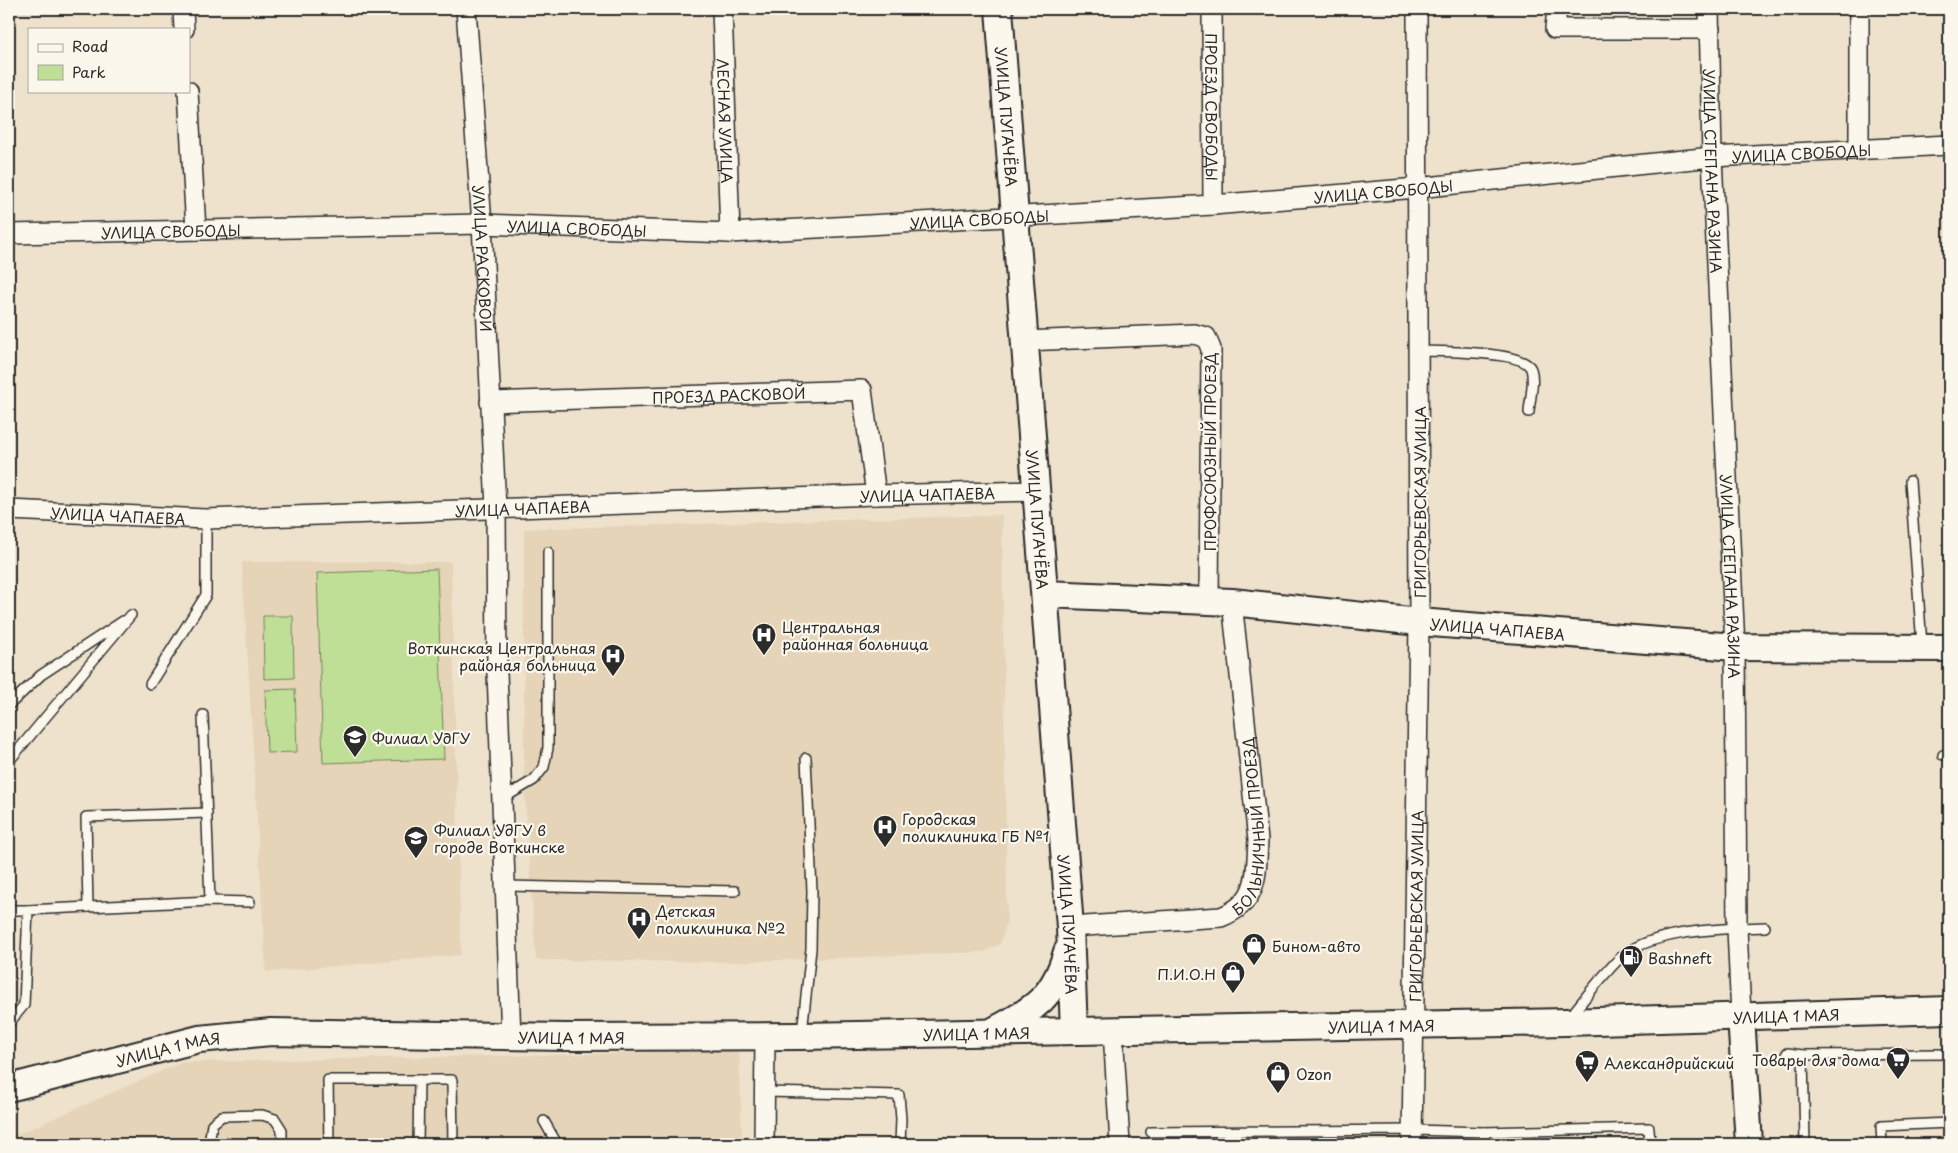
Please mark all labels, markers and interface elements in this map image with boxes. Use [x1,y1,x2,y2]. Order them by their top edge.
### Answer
legend [28,28,190,92]
street label: ПРОЕЗД СВОБОДЫ [1201,33,1224,181]
text: Road [72,34,108,57]
street label: УЛИЦА ПУГАЧЁВА [990,46,1024,188]
street label: ЛЕСНАЯ УЛИЦА [712,58,740,184]
text: Park [72,60,106,83]
street label: УЛИЦА СТЕПАНА РАЗИНА [1699,69,1729,274]
street label: УЛИЦА СВОБОДЫ [1731,137,1872,167]
street label: УЛИЦА СВОБОДЫ [1313,173,1454,208]
street label: УЛИЦА РАСКОВОЙ [468,184,499,332]
street label: УЛИЦА СВОБОДЫ [909,203,1050,234]
street label: УЛИЦА СВОБОДЫ [507,213,647,241]
street label: УЛИЦА СВОБОДЫ [101,218,241,244]
street label: ПРОФСОЮЗНЫЙ ПРОЕЗД [1198,352,1221,551]
street label: ПРОЕЗД РАСКОВОЙ [652,380,806,408]
street label: ГРИГОРЬЕВСКАЯ УЛИЦА [1408,406,1431,598]
street label: УЛИЦА ПУГАЧЁВА [1022,449,1055,590]
street label: УЛИЦА СТЕПАНА РАЗИНА [1715,474,1747,679]
street label: УЛИЦА ЧАПАЕВА [859,481,995,507]
street label: УЛИЦА ЧАПАЕВА [455,494,591,522]
street label: УЛИЦА ЧАПАЕВА [50,500,186,530]
street label: УЛИЦА ЧАПАЕВА [1429,611,1566,645]
place label: Центральная районная больница [782,615,929,655]
hospital icon: Центральная районная больница [751,622,777,656]
place label: Воткинская Центральная районая больница [407,636,597,676]
hospital icon: Воткинская Центральная районая больница [600,643,626,677]
school or university icon: Филиал УдГУ [342,724,368,758]
place label: Филиал УдГУ [372,726,470,749]
street label: БОЛЬНИЧНЫЙ ПРОЕЗД [1227,736,1270,920]
place label: Городская поликлиника ГБ №1 [902,807,1049,847]
street label: ГРИГОРЬЕВСКАЯ УЛИЦА [1402,810,1428,1002]
hospital icon: Городская поликлиника ГБ №1 [872,814,898,848]
place label: Филиал УдГУ в городе Воткинске [434,818,565,858]
school or university icon: Филиал УдГУ в городе Воткинске [403,825,429,859]
street label: УЛИЦА ПУГАЧЁВА [1053,854,1084,995]
place label: Детская поликлиника №2 [655,899,786,939]
hospital icon: Детская поликлиника №2 [626,906,652,940]
shop icon: Бином-авто [1241,932,1267,966]
place label: Бином-авто [1272,934,1361,957]
fuel station icon: Bashneft [1618,944,1644,978]
place label: Bashneft [1648,946,1712,969]
shop icon: П.И.О.Н [1220,960,1246,994]
place label: П.И.О.Н [1157,962,1216,985]
street label: УЛИЦА 1 МАЯ [1732,1002,1840,1028]
street label: УЛИЦА 1 МАЯ [1328,1013,1435,1038]
street label: УЛИЦА 1 МАЯ [923,1020,1030,1045]
street label: УЛИЦА 1 МАЯ [113,1025,221,1072]
street label: УЛИЦА 1 МАЯ [518,1025,625,1049]
supermarket icon: Товары для дома [1885,1046,1911,1080]
place label: Товары для дома [1752,1048,1881,1071]
supermarket icon: Александрийский [1574,1049,1600,1083]
place label: Александрийский [1604,1051,1734,1074]
shop icon: Ozon [1265,1060,1291,1094]
place label: Ozon [1296,1062,1332,1085]

